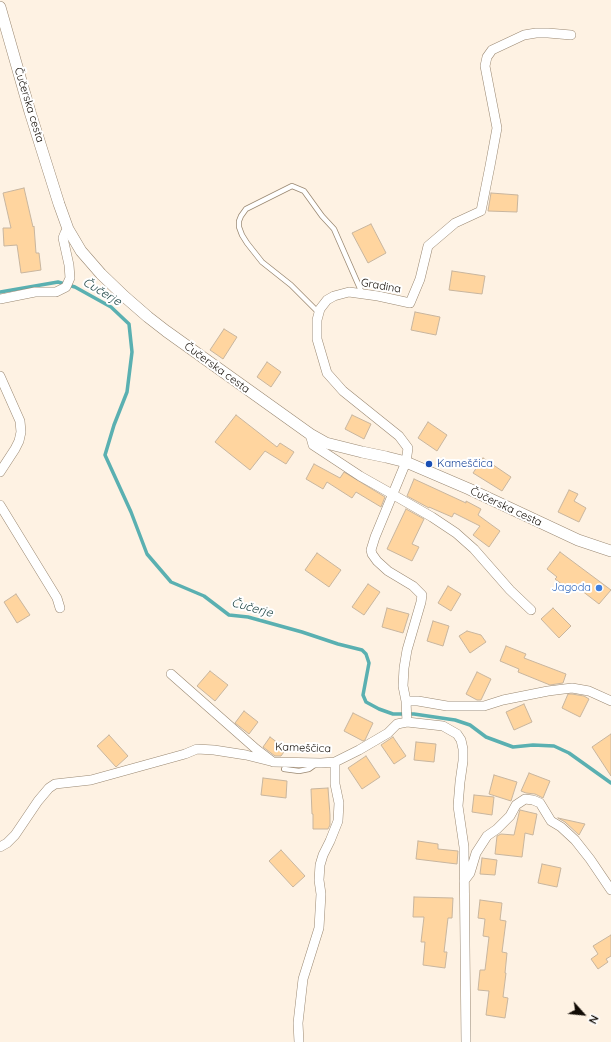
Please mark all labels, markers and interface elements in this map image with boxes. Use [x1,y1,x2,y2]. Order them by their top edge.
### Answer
street label: Čučerska cesta [11,66,47,144]
water label: Čučerje [80,275,124,309]
street label: Gradina [360,276,402,296]
street label: Čučerska cesta [182,340,252,396]
place label: Kameščica [437,457,493,471]
marker: Kameščica [424,459,434,469]
street label: Čučerska cesta [468,485,544,529]
place label: Jagoda [551,581,591,595]
marker: Jagoda [594,583,604,593]
water label: Čučerje [230,596,274,620]
street label: Kameščica [275,740,331,756]
north arrow [563,994,603,1034]
text: N [586,1013,602,1026]

